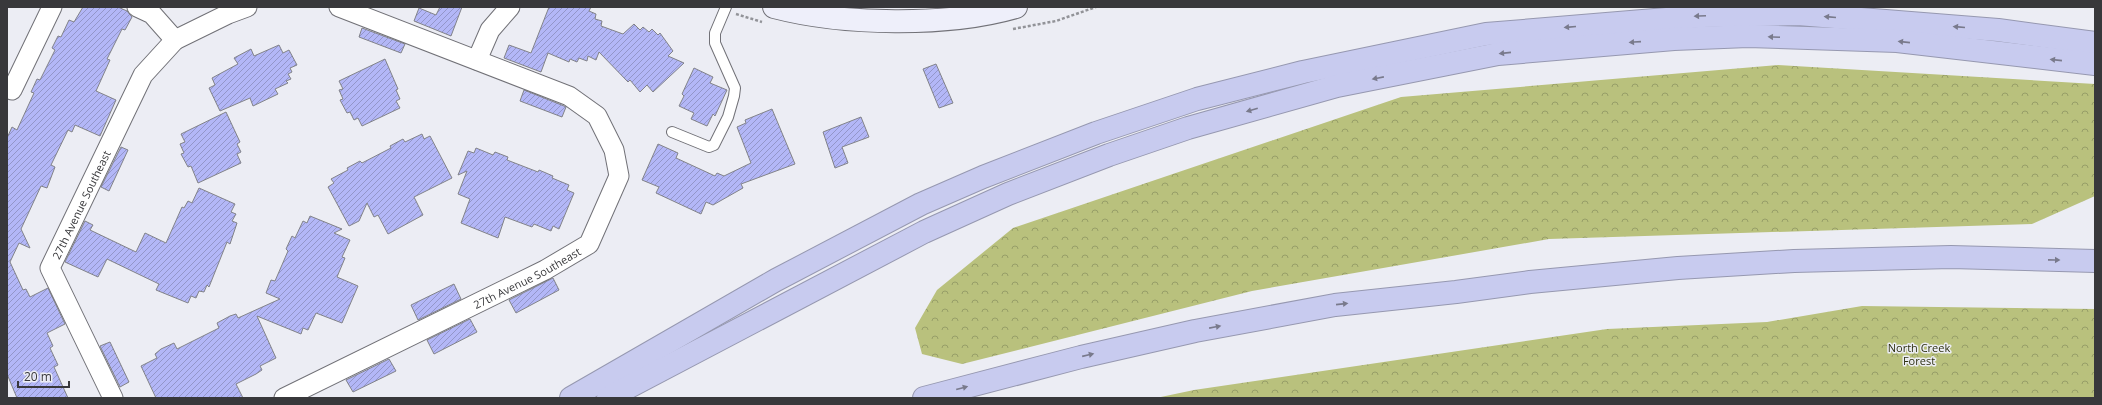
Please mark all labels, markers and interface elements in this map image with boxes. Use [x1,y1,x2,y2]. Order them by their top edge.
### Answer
one-way arrow [1694,13,1706,20]
one-way arrow [1824,13,1836,20]
one-way arrow [1564,23,1576,30]
one-way arrow [1953,24,1965,31]
one-way arrow [1767,34,1780,40]
one-way arrow [1898,38,1910,45]
one-way arrow [1629,39,1641,46]
one-way arrow [1499,50,1512,56]
one-way arrow [2050,57,2062,63]
one-way arrow [1372,75,1384,81]
one-way arrow [1246,107,1258,113]
street label: 27th Avenue Southeast [48,148,113,261]
street label: 27th Avenue Southeast [471,243,583,312]
one-way arrow [2048,257,2061,263]
one-way arrow [1336,300,1349,307]
one-way arrow [1208,324,1221,330]
park label: North Creek Forest [1888,340,1950,368]
one-way arrow [1082,352,1094,358]
scale bar [18,363,69,389]
text: 20 m [24,368,52,385]
one-way arrow [956,384,968,390]

